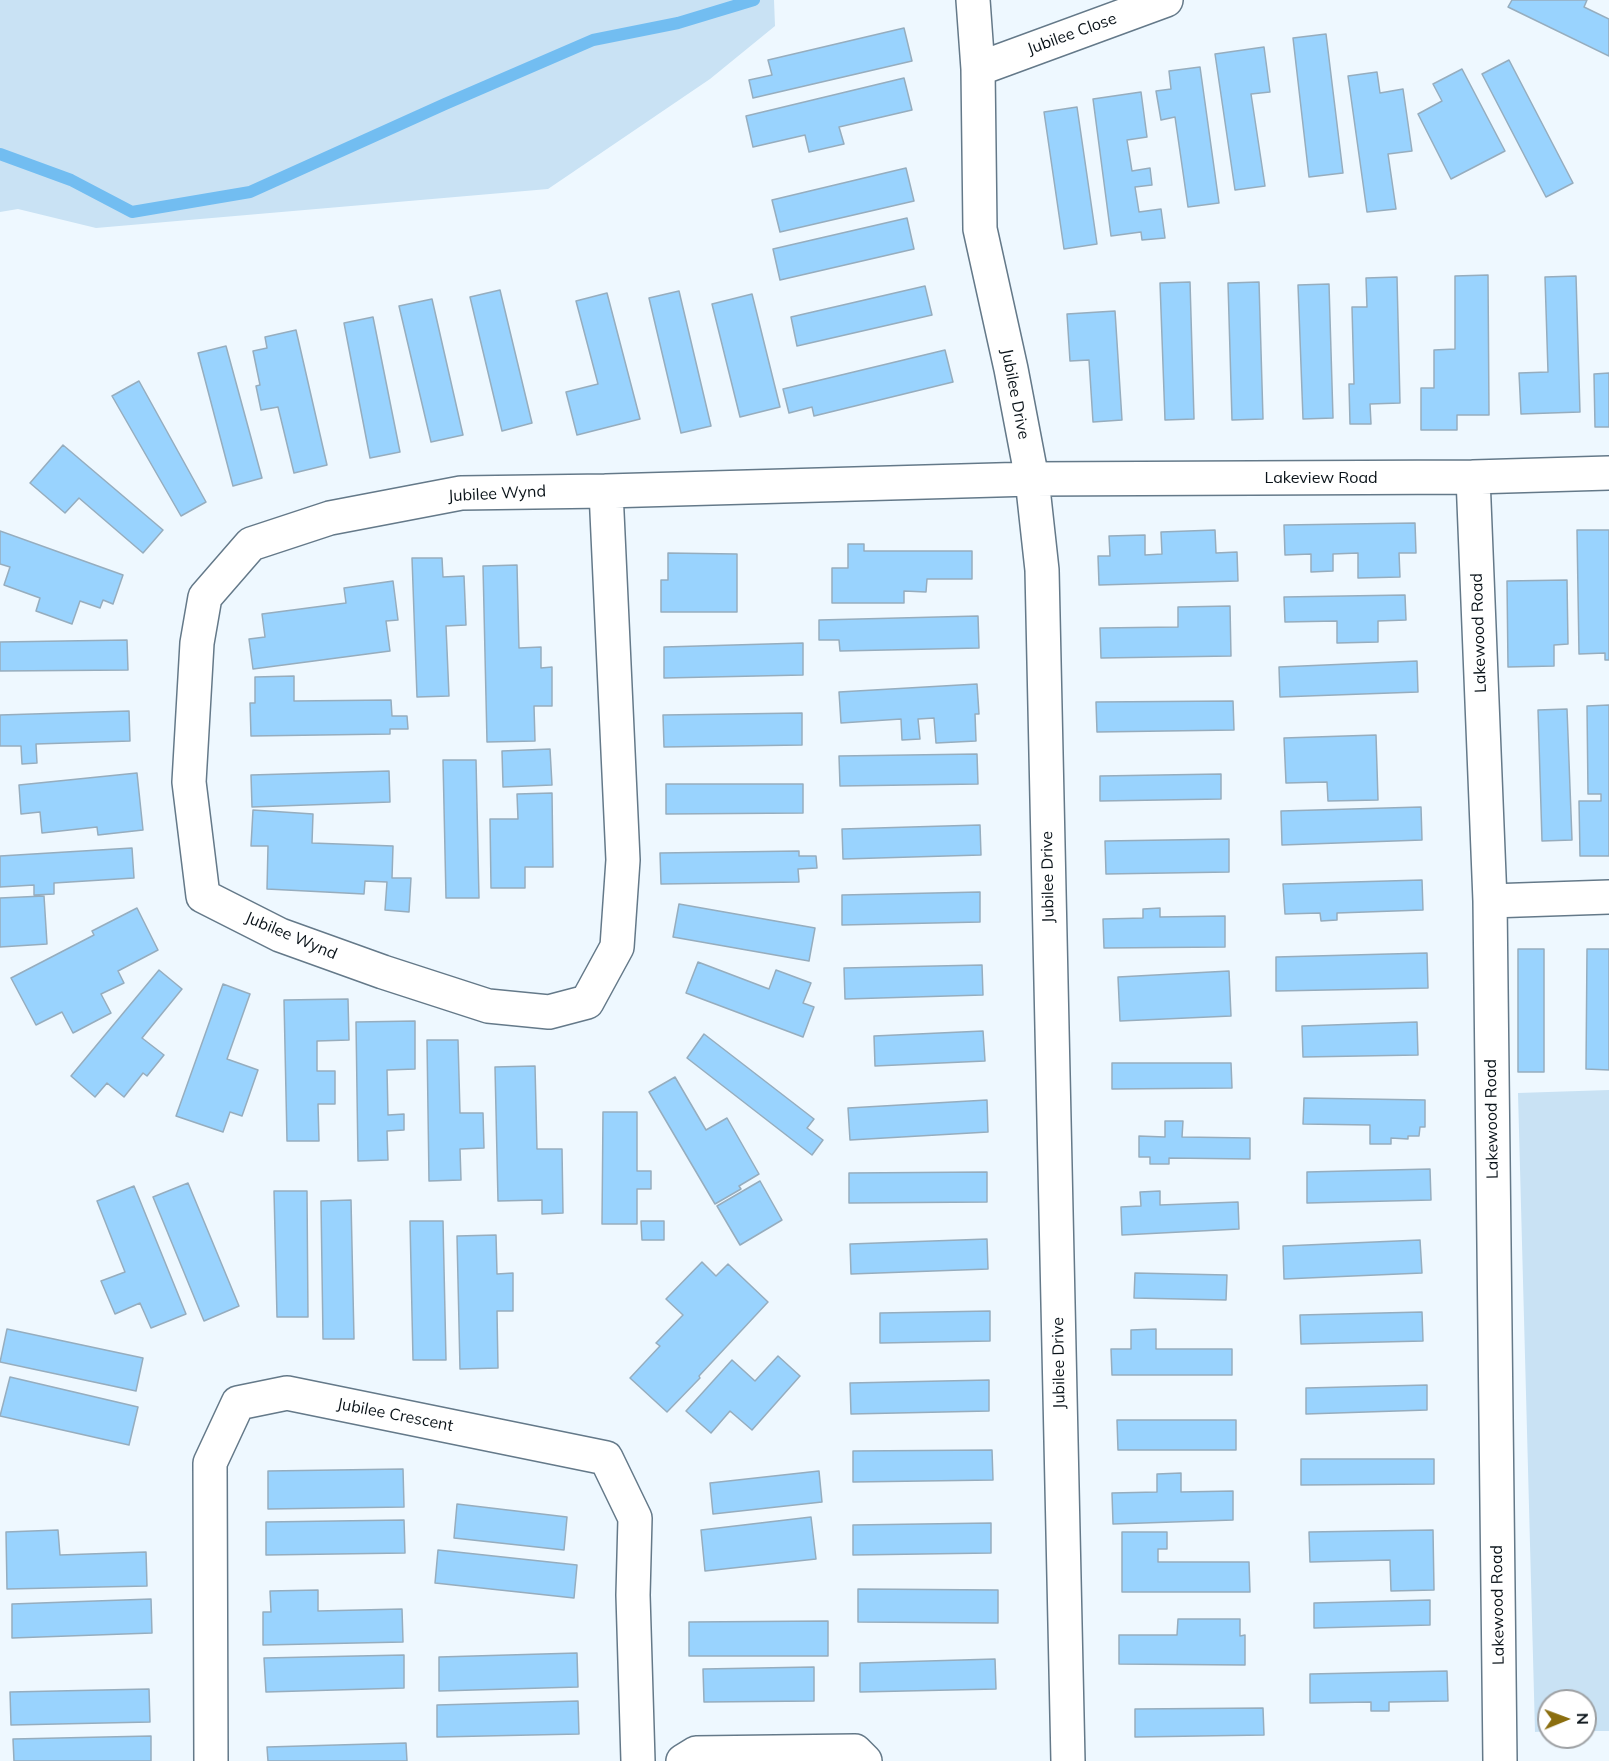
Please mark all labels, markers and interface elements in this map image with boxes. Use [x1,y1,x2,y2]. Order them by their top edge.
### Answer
street label: Jubilee Close [1025,9,1119,59]
street label: Jubilee Drive [997,347,1033,441]
street label: Lakeview Road [1264,468,1378,488]
street label: Jubilee Wynd [448,482,546,506]
street label: Lakewood Road [1467,573,1491,693]
street label: Jubilee Drive [1038,831,1058,923]
street label: Jubilee Wynd [242,908,340,964]
street label: Lakewood Road [1481,1059,1503,1179]
street label: Jubilee Drive [1049,1317,1069,1409]
street label: Jubilee Crescent [335,1394,455,1436]
street label: Lakewood Road [1487,1545,1509,1665]
north arrow [1537,1689,1597,1749]
text: N [1573,1713,1593,1725]

